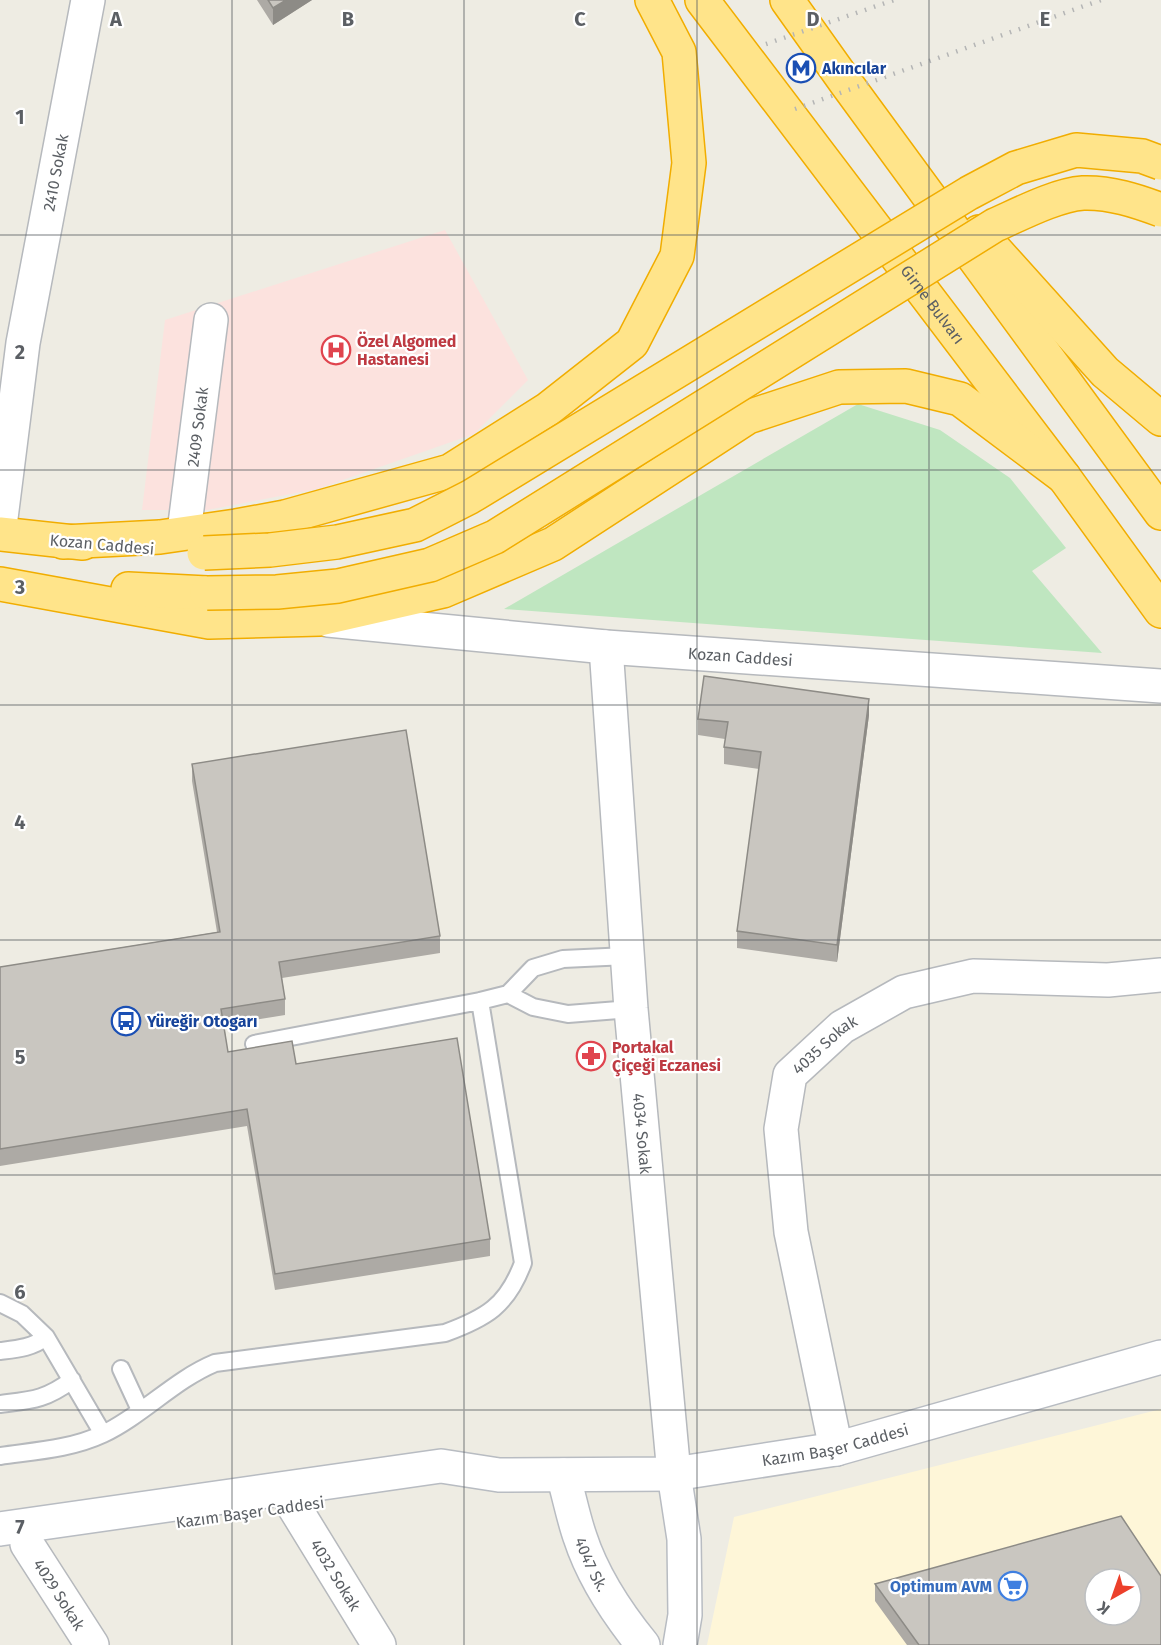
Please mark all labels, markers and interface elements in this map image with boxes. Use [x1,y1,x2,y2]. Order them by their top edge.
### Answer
text: A [109,7,123,31]
text: B [342,7,354,31]
text: C [574,7,586,31]
text: D [806,7,820,31]
text: E [1040,7,1050,31]
metro station icon: Akıncılar [785,52,817,84]
place label: Akıncılar [821,59,887,78]
text: 1 [15,105,25,129]
street label: 2410 Sokak [39,132,73,213]
street label: Girne Bulvarı [897,261,968,348]
place label: Özel Algomed Hastanesi [357,331,456,369]
hospital icon: Özel Algomed Hastanesi [320,334,352,366]
text: 2 [15,340,25,364]
street label: 2409 Sokak [183,385,212,468]
street label: Kozan Caddesi [49,530,155,559]
text: 3 [14,575,25,599]
street label: Kozan Caddesi [687,644,793,670]
text: 4 [14,810,26,834]
bus stop icon: Yüreğir Otogarı [110,1005,142,1037]
street label: 4035 Sokak [788,1011,861,1078]
place label: Yüreğir Otogarı [146,1012,258,1031]
place label: Portakal Çiçeği Eczanesi [612,1038,721,1077]
pharmacy icon: Portakal Çiçeği Eczanesi [575,1040,607,1072]
text: 5 [15,1045,26,1069]
street label: 4034 Sokak [629,1092,655,1176]
text: 6 [14,1280,26,1304]
street label: Kazım Başer Caddesi [760,1420,911,1470]
street label: Kazım Başer Caddesi [175,1493,326,1533]
text: 7 [15,1515,25,1539]
street label: 4047 Sk. [571,1535,612,1595]
street label: 4032 Sokak [306,1536,365,1615]
street label: 4029 Sokak [29,1556,89,1634]
north arrow [1083,1567,1143,1627]
supermarket icon: Optimum AVM [997,1570,1029,1602]
place label: Optimum AVM [890,1577,992,1596]
text: K [1093,1597,1114,1619]

